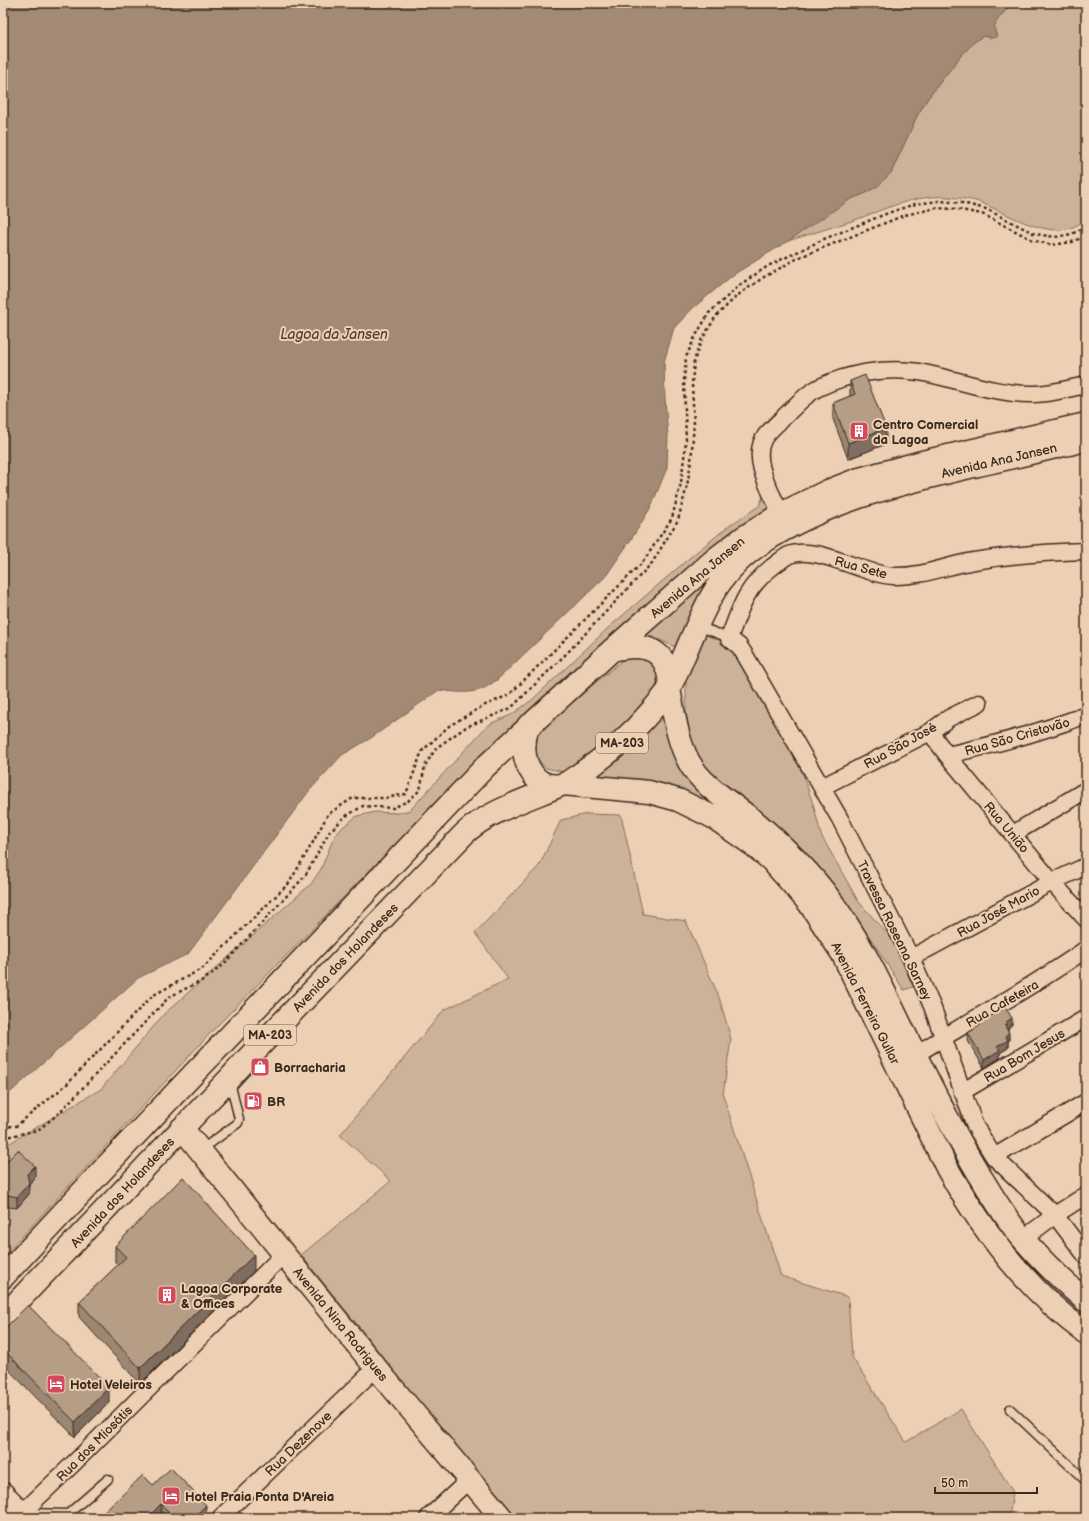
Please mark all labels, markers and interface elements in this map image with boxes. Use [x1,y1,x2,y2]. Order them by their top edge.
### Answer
water label: Lagoa da Jansen [280,326,388,343]
place label: Centro Comercial da Lagoa [873,417,978,448]
building icon: Centro Comercial da Lagoa [848,420,870,442]
street label: Avenida Ana Jansen [940,440,1059,482]
street label: Avenida Ana Jansen [647,534,748,622]
street label: Rua Sete [833,553,889,583]
street label: Rua São Cristovão [963,714,1072,760]
street label: Rua São José [861,719,940,772]
road number: MA-203 [596,733,648,753]
street label: Rua União [980,799,1032,857]
street label: Travessa Roseana Sarney [853,858,935,1003]
street label: Rua José Mario [954,883,1043,941]
street label: Avenida dos Holandeses [290,900,402,1015]
street label: Avenida Ferreira Gullar [827,940,903,1068]
street label: Rua Cafeteira [963,977,1042,1031]
road number: MA-203 [244,1025,296,1045]
street label: Rua Bom Jesus [981,1025,1068,1086]
shop icon: Borracharia [249,1056,271,1078]
place label: Borracharia [274,1060,346,1076]
fuel station icon: BR [242,1090,264,1112]
place label: BR [267,1094,285,1110]
street label: Avenida dos Holandeses [67,1134,178,1251]
street label: Avenida Nina Rodrigues [289,1264,391,1385]
place label: Lagoa Corporate & Offices [181,1281,283,1312]
building icon: Lagoa Corporate & Offices [156,1284,178,1306]
hotel icon: Hotel Veleiros [45,1373,67,1395]
place label: Hotel Veleiros [70,1377,152,1393]
street label: Rua dos Miosótis [53,1402,136,1485]
street label: Rua Dezenove [262,1408,336,1480]
scale bar [935,1469,1037,1495]
text: 50 m [941,1476,968,1491]
hotel icon: Hotel Praia Ponta D'Areia [160,1485,182,1507]
place label: Hotel Praia Ponta D'Areia [185,1489,334,1505]

